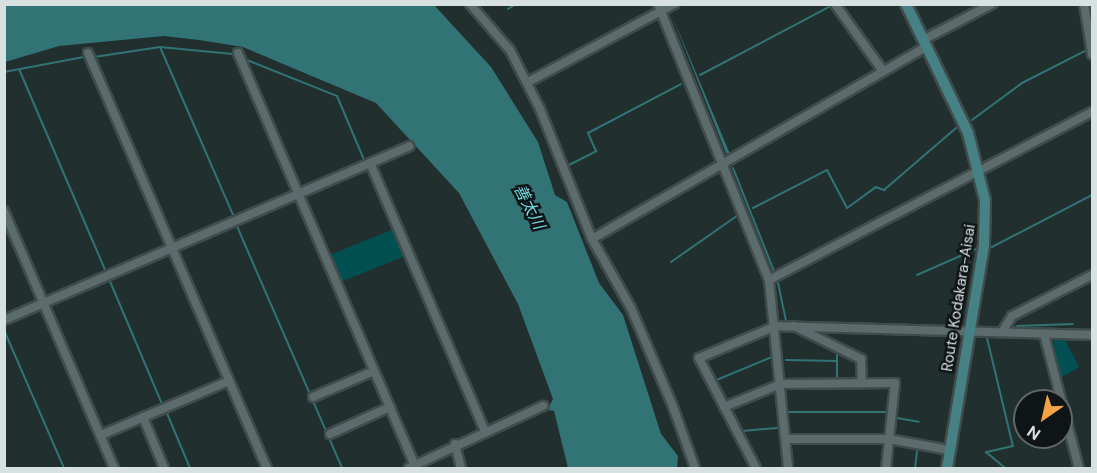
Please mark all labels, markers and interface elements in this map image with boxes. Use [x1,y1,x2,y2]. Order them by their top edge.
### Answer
water label: 善太川 [510,181,548,233]
street label: Route Kodakara-Aisai [938,223,980,373]
north arrow [1013,389,1073,449]
text: N [1023,421,1044,445]

